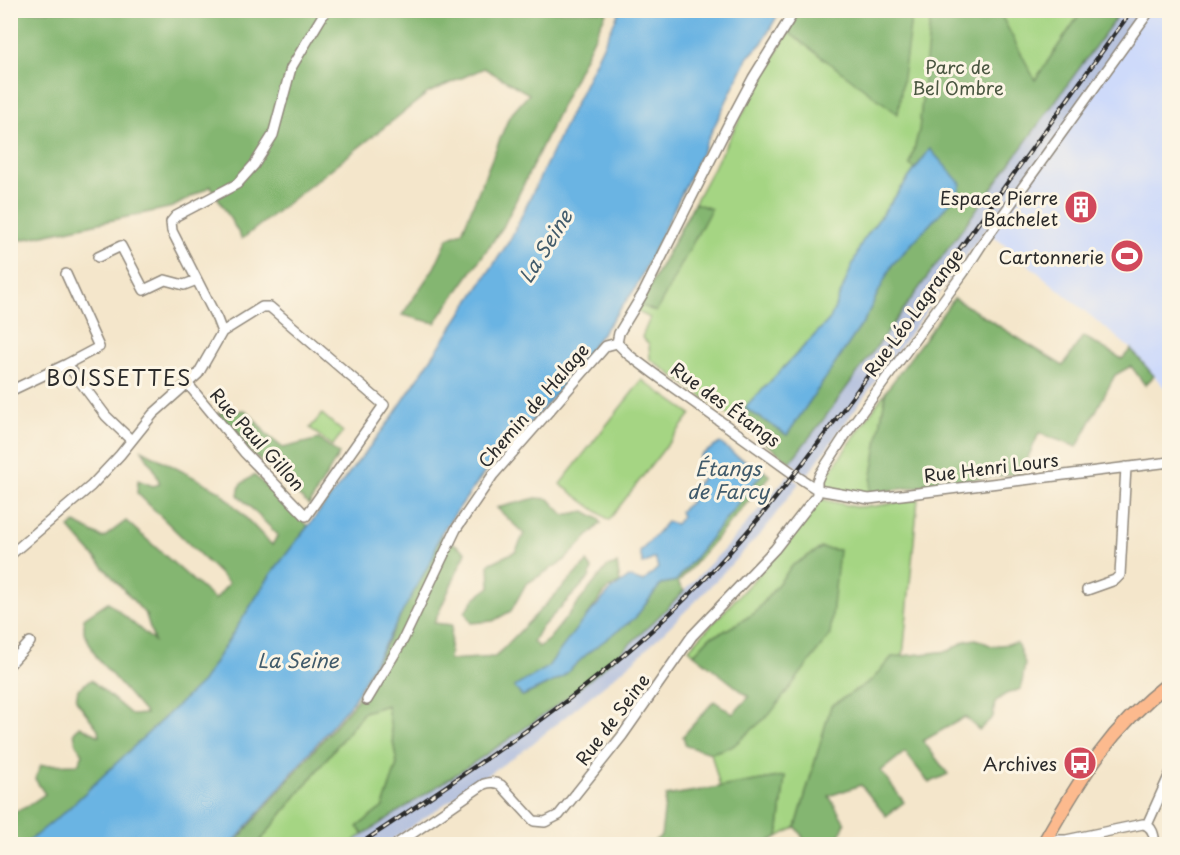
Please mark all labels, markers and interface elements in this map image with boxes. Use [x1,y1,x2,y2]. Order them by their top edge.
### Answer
park label: Parc de Bel Ombre [912,53,1004,101]
place label: Espace Pierre Bachelet [940,184,1058,232]
building icon: Espace Pierre Bachelet [1063,189,1099,225]
water label: La Seine [511,203,580,289]
sports icon: Cartonnerie [1109,238,1145,274]
street label: Rue Léo Lagrange [857,242,969,382]
place label: Cartonnerie [999,243,1104,270]
street label: Chemin de Halage [471,337,595,473]
street label: Rue des Étangs [666,355,786,453]
district label: BOISSETTES [46,361,192,393]
street label: Rue Paul Gillon [204,381,312,497]
street label: Rue Henri Lours [922,445,1060,489]
water label: Étangs de Farcy [687,453,771,506]
water label: La Seine [257,645,340,675]
street label: Rue de Seine [568,667,656,771]
bus stop icon: Archives [1062,745,1098,781]
place label: Archives [983,750,1057,777]

